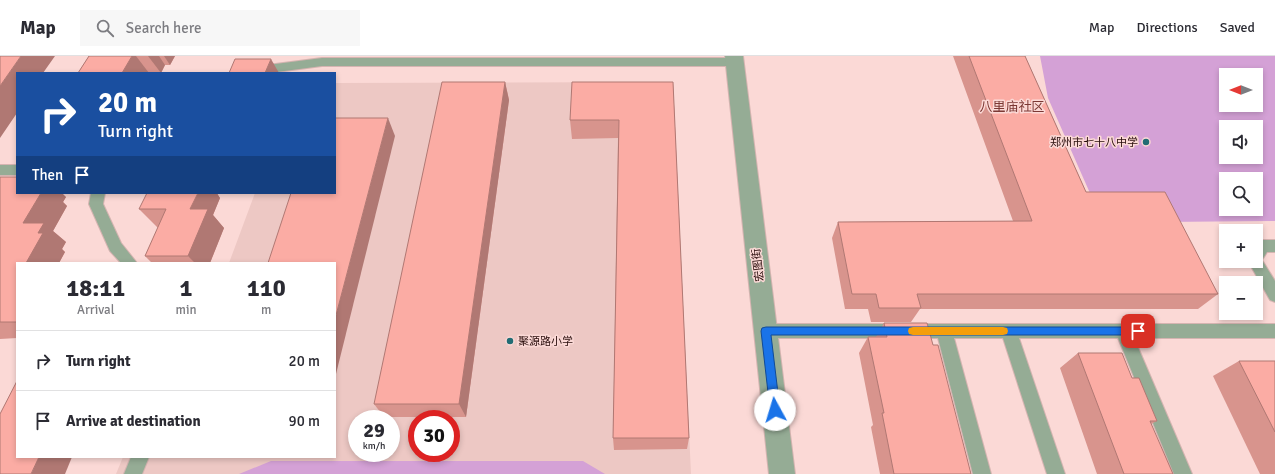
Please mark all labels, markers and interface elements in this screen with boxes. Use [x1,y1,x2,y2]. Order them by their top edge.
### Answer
search box [80,10,360,46]
text: Map [20,16,56,40]
icon: search [94,17,116,39]
text: Search here [126,19,201,37]
text: Map [1089,19,1115,36]
text: Directions [1137,19,1198,36]
text: Saved [1220,19,1255,36]
north arrow [1219,68,1263,112]
map controls [1219,68,1263,320]
text: 20 m [98,86,157,120]
icon: right [32,88,84,140]
district label: 八里庙社区 [979,99,1045,115]
text: Turn right [98,120,173,142]
button: sound [1219,120,1263,164]
place label: 郑州市七十八中学 [1050,136,1138,149]
marker: 郑州市七十八中学 [1141,137,1151,147]
icon: arrive [71,164,93,186]
text: Then [32,166,63,184]
button: search [1219,172,1263,216]
button: + [1219,224,1263,268]
street label: 宏图街 [750,248,766,282]
text: 18:11 [66,273,125,303]
text: 1 [180,273,192,303]
text: 110 [247,273,286,303]
button: − [1219,276,1263,320]
text: Arrival [77,302,114,318]
text: min [176,302,197,318]
text: m [261,302,271,318]
pin [1121,314,1155,348]
icon: arrive [1127,320,1149,342]
place label: 聚源路小学 [518,335,573,348]
marker: 聚源路小学 [505,336,515,346]
icon: right [32,350,54,372]
text: Turn right [66,352,131,370]
text: 20 m [289,352,320,370]
position arrow [754,389,796,431]
icon: arrive [32,410,54,432]
speed limit sign: 30 [408,410,460,462]
text: Arrive at destination [66,412,201,430]
text: 90 m [289,412,320,430]
text: 29 [363,418,385,443]
text: km/h [363,440,385,452]

